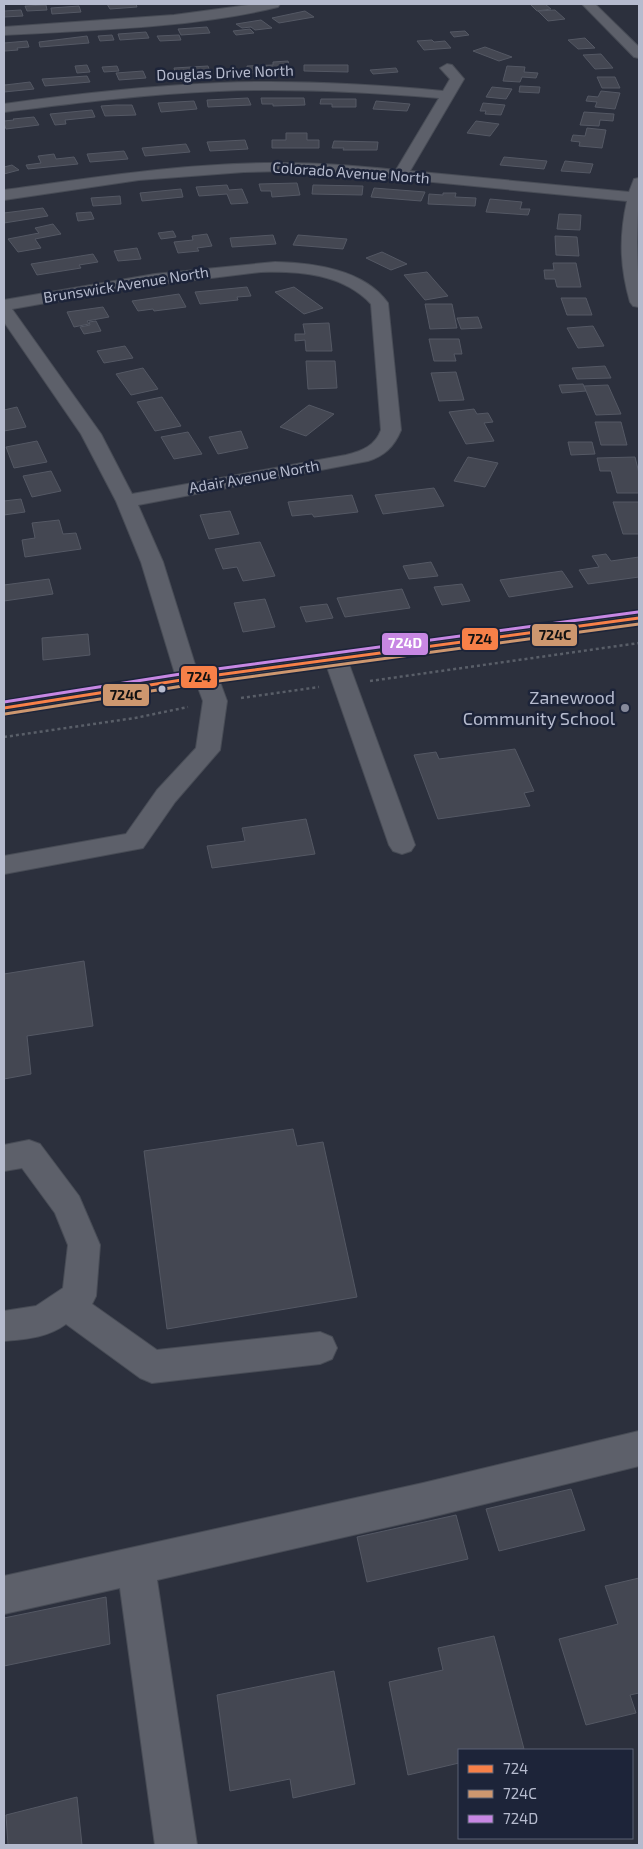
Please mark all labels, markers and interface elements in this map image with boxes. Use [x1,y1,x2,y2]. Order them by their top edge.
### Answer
street label: Douglas Drive North [156,61,294,83]
street label: Colorado Avenue North [272,158,430,186]
street label: Brunswick Avenue North [42,262,210,306]
street label: Adair Avenue North [187,456,320,496]
line badge: 724C [531,623,578,647]
text: 724C [539,626,571,643]
line badge: 724 [461,627,499,651]
text: 724 [468,630,492,647]
line badge: 724D [381,632,429,656]
text: 724D [388,634,422,651]
line badge: 724 [180,665,218,689]
text: 724 [187,668,211,685]
line badge: 724C [102,683,150,707]
unlabelled marker [157,684,167,694]
text: 724C [110,686,142,703]
place label: Zanewood Community School [463,686,616,729]
marker: Zanewood Community School [619,702,631,714]
legend [458,1749,633,1839]
text: 724 [503,1759,528,1777]
text: 724C [503,1784,537,1802]
text: 724D [503,1809,538,1827]

